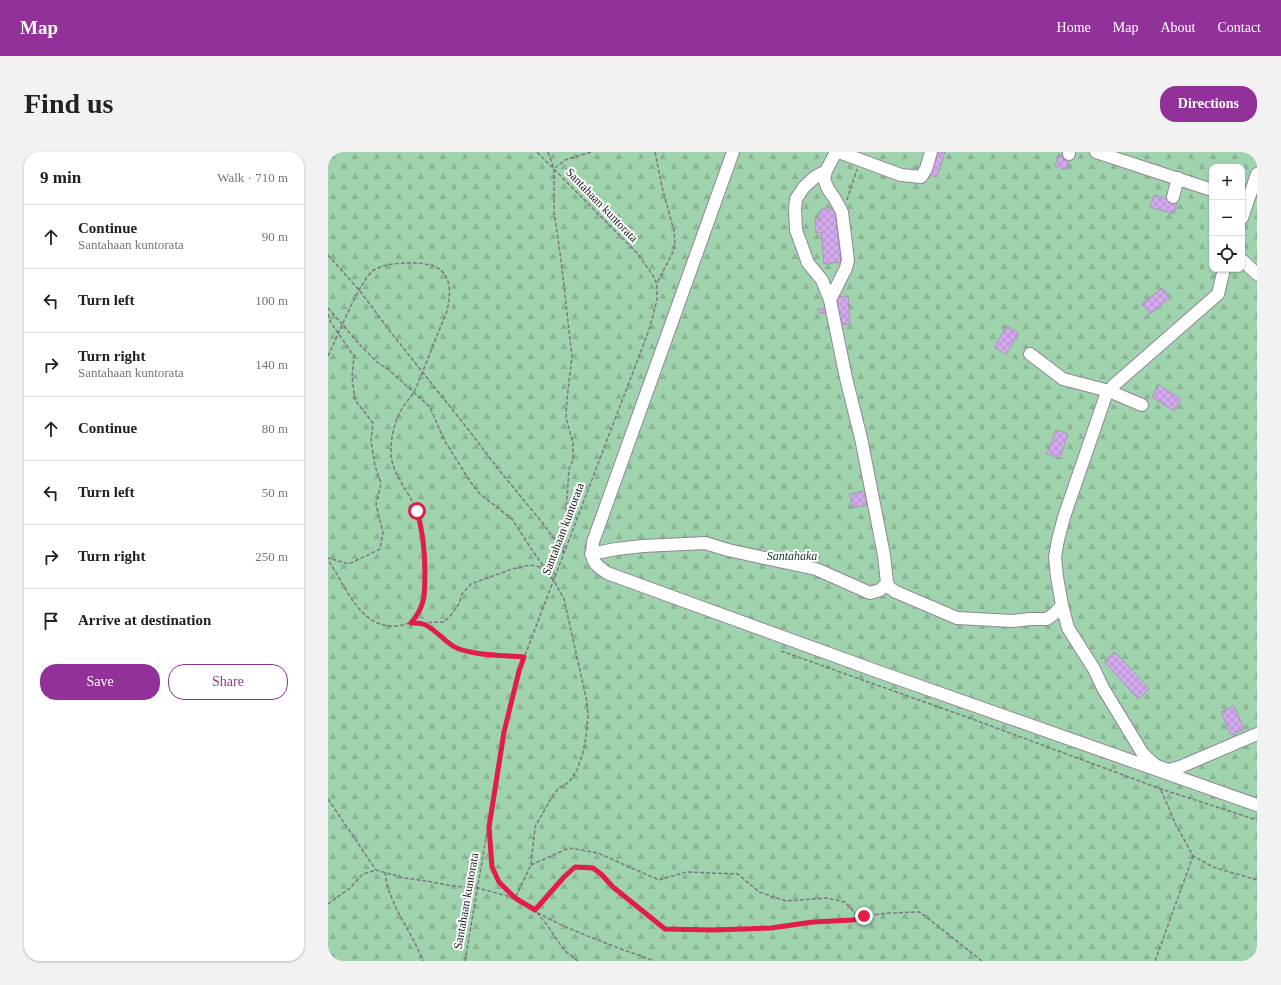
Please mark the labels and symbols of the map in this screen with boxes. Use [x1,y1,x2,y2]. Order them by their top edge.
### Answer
street label: Santahaan kuntorata [563,165,641,245]
street label: Santahaan kuntorata [539,480,587,577]
route start [408,502,426,520]
park label: Santahaka [767,549,817,563]
street label: Santahaan kuntorata [451,851,481,950]
route end [855,907,873,925]

